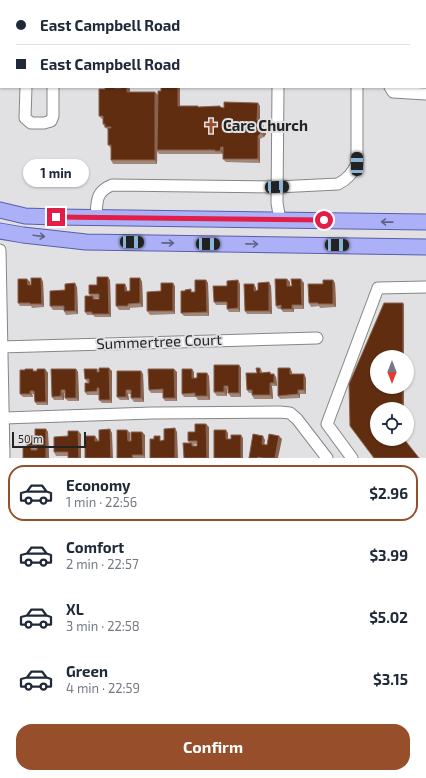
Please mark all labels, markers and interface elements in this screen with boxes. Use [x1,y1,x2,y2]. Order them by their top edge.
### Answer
text: East Campbell Road [40,16,180,34]
text: East Campbell Road [40,55,180,73]
place label: Care Church [223,116,308,134]
church icon: Care Church [202,117,220,135]
car [351,152,363,176]
callout: 1 min [23,159,89,187]
text: 1 min [40,165,72,181]
car [265,181,289,193]
route end [47,208,65,226]
route start [315,211,333,229]
one-way arrow [381,218,394,225]
one-way arrow [32,233,45,240]
car [120,236,144,248]
car [196,238,220,250]
one-way arrow [161,239,174,247]
car [325,239,349,251]
one-way arrow [245,240,258,248]
street label: Summertree Court [96,330,222,352]
north arrow [370,350,414,394]
map controls [370,350,414,446]
button: locate [370,402,414,446]
scale bar [12,430,86,449]
text: 50 m [18,432,43,445]
icon: car [18,475,54,511]
text: Economy [66,476,131,494]
text: $2.96 [369,484,408,502]
text: 1 min · 22:56 [66,494,137,510]
icon: car [18,537,54,573]
text: Comfort [66,538,124,556]
text: $3.99 [369,546,408,564]
text: 2 min · 22:57 [66,556,139,572]
icon: car [18,599,54,635]
text: XL [66,600,84,618]
text: $5.02 [369,608,408,626]
text: 3 min · 22:58 [66,618,140,634]
icon: car [18,661,54,697]
text: Green [66,662,108,680]
text: $3.15 [373,670,408,688]
text: 4 min · 22:59 [66,680,140,696]
button: Confirm [16,724,410,770]

